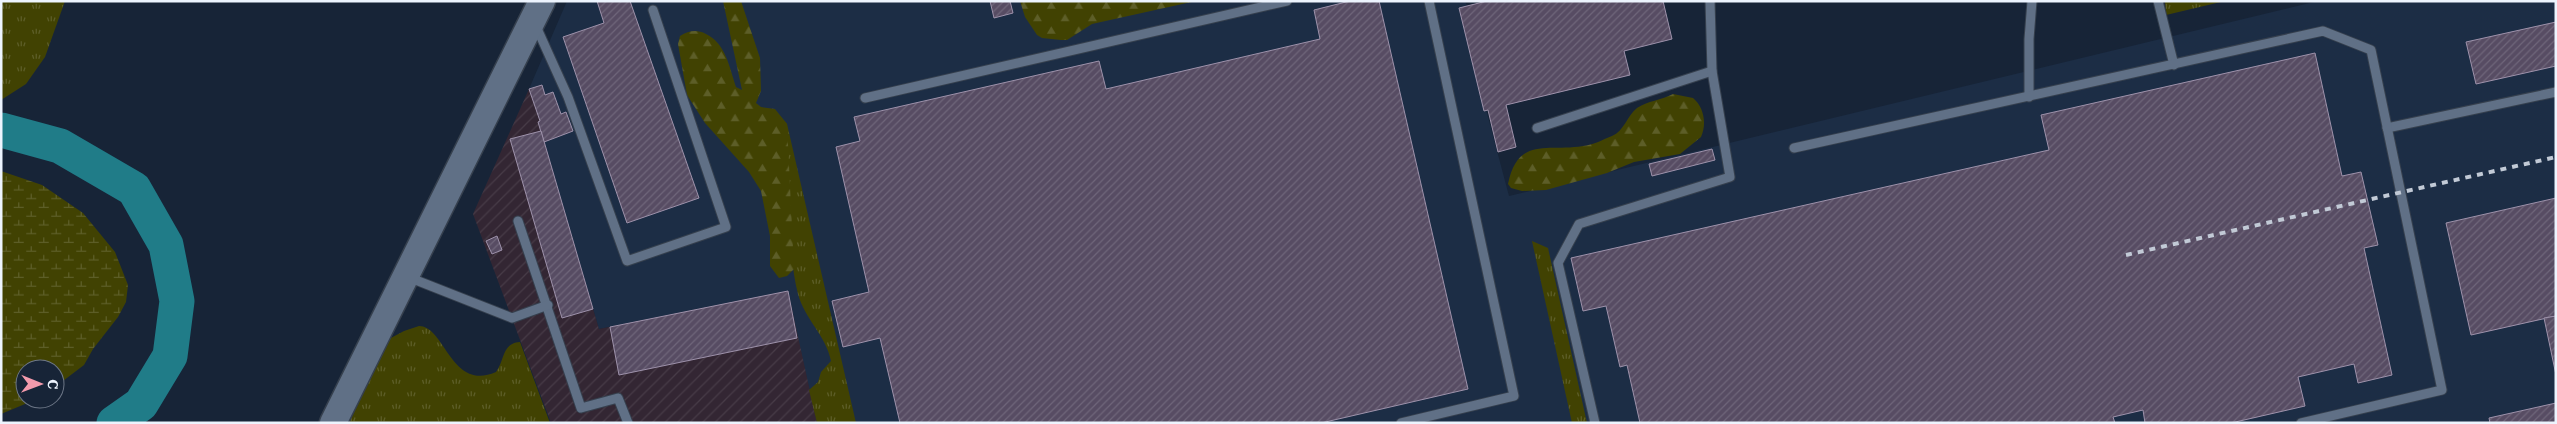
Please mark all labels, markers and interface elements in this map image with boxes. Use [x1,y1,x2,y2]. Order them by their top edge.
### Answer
north arrow [15,359,65,409]
text: С [45,379,61,389]

